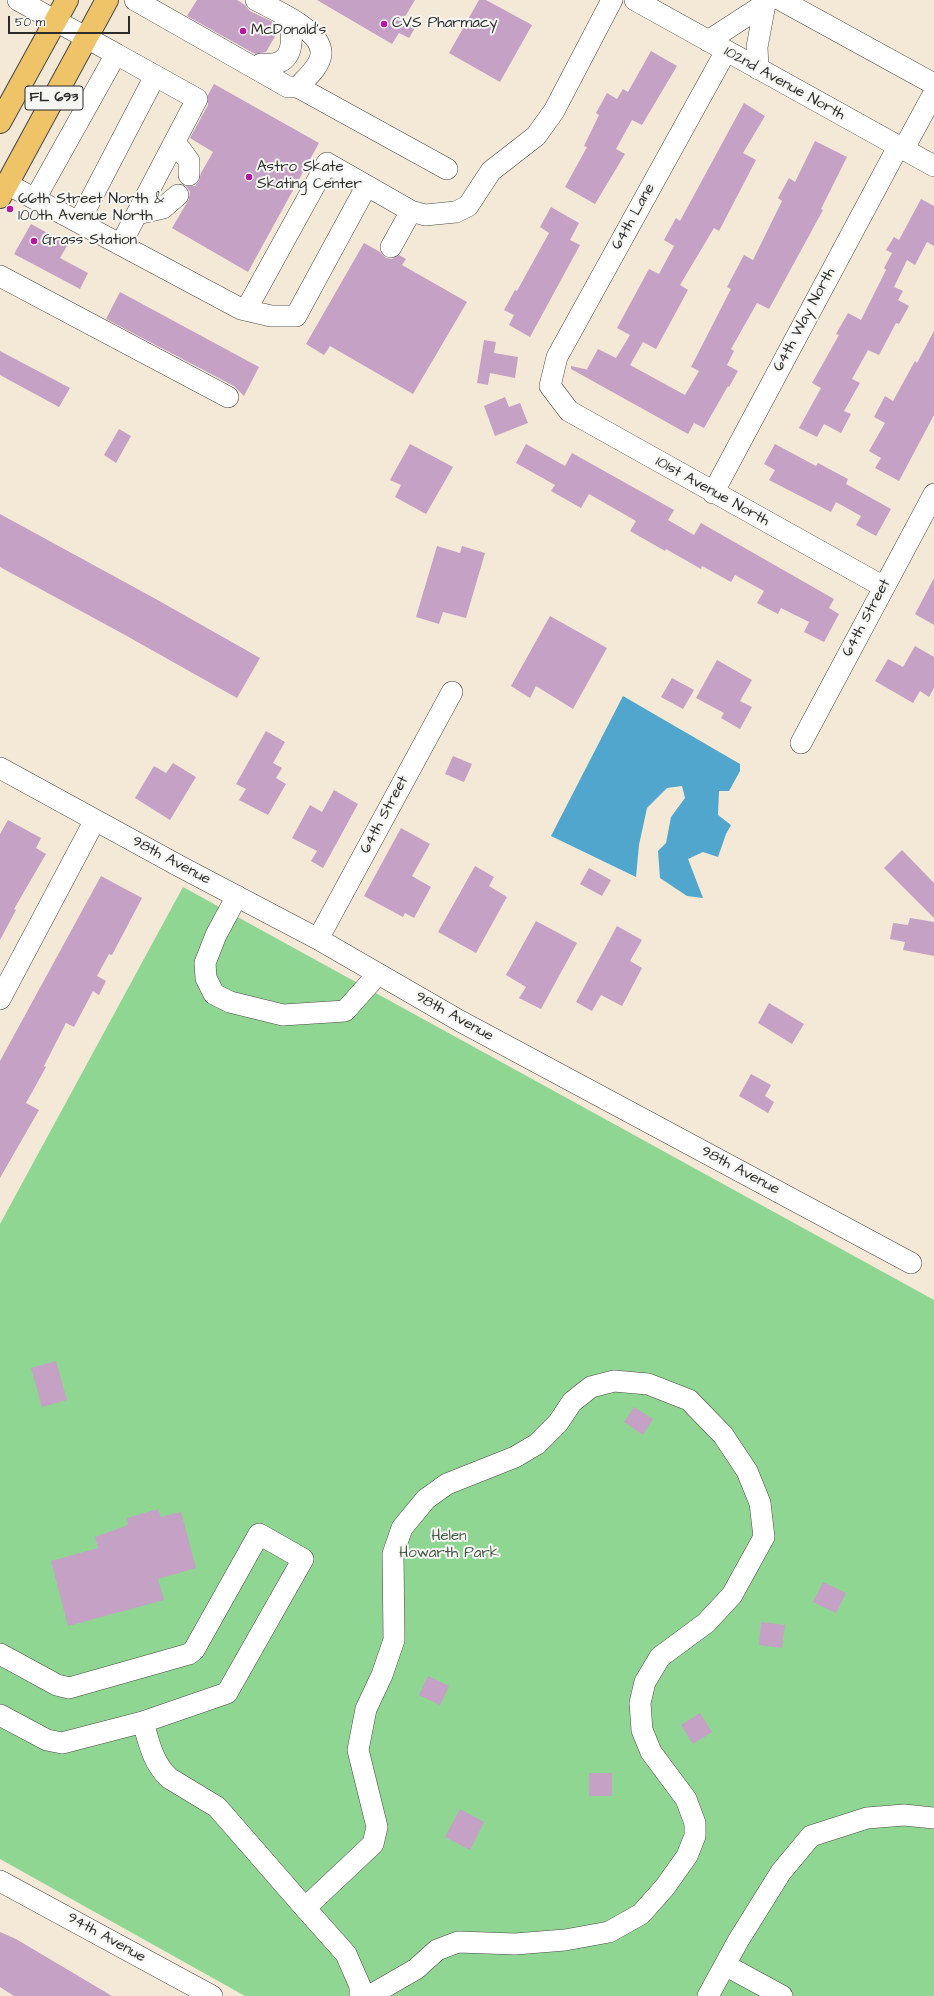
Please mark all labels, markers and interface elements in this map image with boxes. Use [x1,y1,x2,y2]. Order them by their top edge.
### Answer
scale bar [10,8,132,34]
text: 50 m [15,14,45,31]
place label: CVS Pharmacy [392,15,498,33]
marker: CVS Pharmacy [379,19,389,29]
place label: McDonald's [251,22,326,40]
marker: McDonald's [238,26,248,36]
street label: 102nd Avenue North [720,43,848,125]
road number: FL 693 [25,86,83,110]
place label: Astro Skate Skating Center [257,159,362,194]
marker: Astro Skate Skating Center [244,172,254,182]
street label: 64th Lane [608,181,660,253]
place label: 66th Street North & 100th Avenue North [18,191,164,226]
marker: 66th Street North & 100th Avenue North [5,204,15,214]
place label: Grass Station [42,232,137,250]
marker: Grass Station [29,236,39,246]
street label: 64th Way North [770,265,840,375]
street label: 101st Avenue North [652,453,772,531]
street label: 64th Street [839,576,895,660]
street label: 64th Street [357,773,413,857]
street label: 98th Avenue [129,833,213,889]
street label: 98th Avenue [412,988,496,1046]
street label: 98th Avenue [698,1143,782,1199]
park label: Helen Howarth Park [399,1528,499,1563]
street label: 94th Avenue [64,1909,148,1967]

